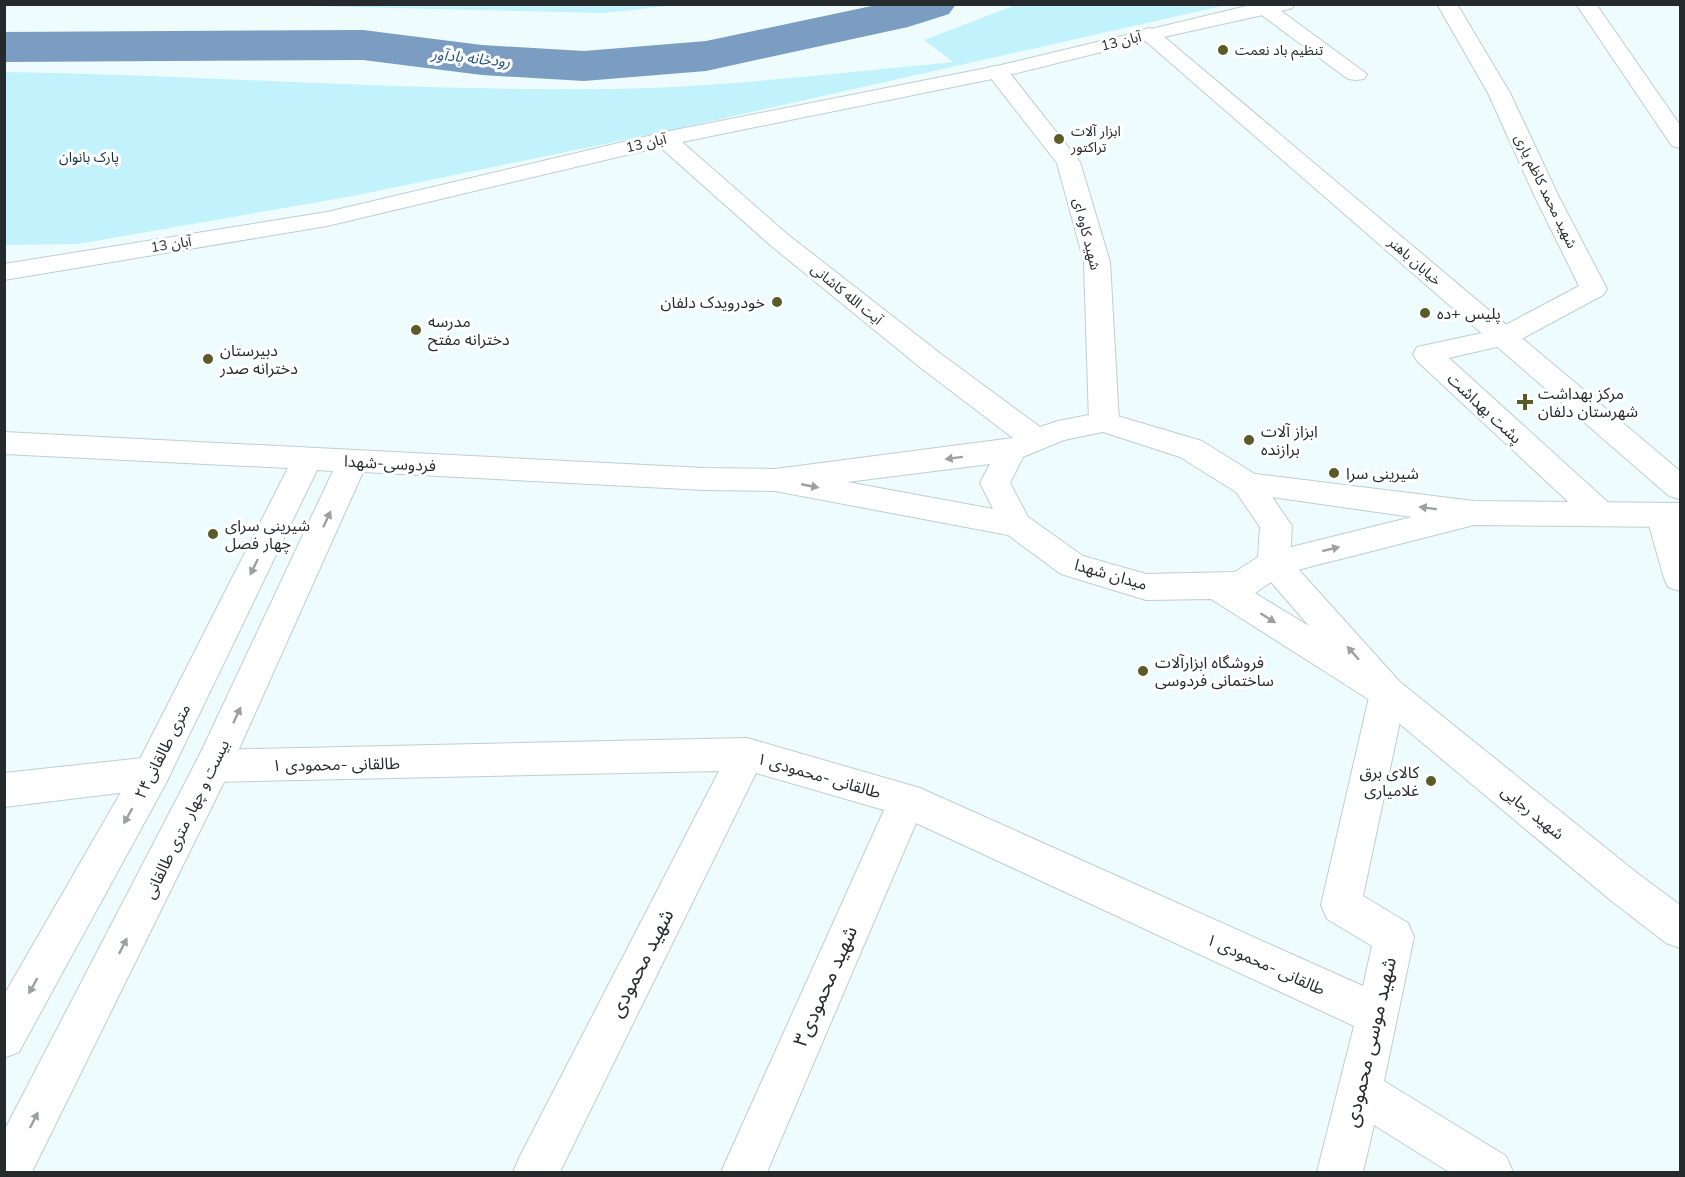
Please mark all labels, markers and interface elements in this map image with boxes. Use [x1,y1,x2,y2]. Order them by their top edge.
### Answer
street label: 13 آبان [1099,27,1144,55]
place label: تنظیم باد نعمت [1235,41,1323,61]
marker: تنظیم باد نعمت [1216,43,1230,57]
water label: رودخانه بادآور [430,44,512,71]
place label: ابزار آلات تراکتور [1070,122,1121,156]
street label: 13 آبان [624,129,669,156]
street label: شهید محمد کاظم یاری [1509,131,1581,252]
marker: ابزار آلات تراکتور [1052,132,1066,146]
park label: پارک بانوان [59,148,119,167]
street label: شهید کاوه ای [1069,196,1105,272]
street label: 13 آبان [149,232,194,256]
street label: خیابان باهنر [1384,232,1445,289]
street label: آیت الله کاشانی [808,260,887,329]
place label: خودرویدک دلفان [661,292,765,312]
marker: خودرویدک دلفان [770,295,784,309]
place label: پلیس +ده [1437,303,1501,324]
marker: پلیس +ده [1418,306,1432,320]
place label: مدرسه دخترانه مفتح [428,311,510,352]
marker: مدرسه دخترانه مفتح [409,323,423,337]
place label: دبیرستان دخترانه صدر [219,340,298,378]
marker: دبیرستان دخترانه صدر [201,352,215,366]
street label: پشت بهداشت [1443,368,1526,448]
place label: مرکز بهداشت شهرستان دلفان [1538,383,1638,421]
marker: مرکز بهداشت شهرستان دلفان [1516,393,1534,411]
place label: ابزاز آلات برازنده [1261,421,1318,459]
marker: ابزاز آلات برازنده [1242,433,1256,447]
street label: فردوسی-شهدا [344,451,436,475]
one-way arrow [944,453,963,462]
place label: شیرینی سرا [1346,463,1419,483]
marker: شیرینی سرا [1327,466,1341,480]
one-way arrow [801,482,820,491]
one-way arrow [1418,503,1437,512]
one-way arrow [322,509,332,527]
place label: شیرینی سرای چهار فصل [225,515,310,554]
marker: شیرینی سرای چهار فصل [206,527,220,541]
one-way arrow [1321,543,1340,553]
street label: میدان شهدا [1072,554,1150,594]
one-way arrow [249,558,259,575]
one-way arrow [1260,612,1276,623]
one-way arrow [1347,646,1360,661]
place label: فروشگاه ابزارآلات ساختمانی فردوسی [1155,652,1274,690]
marker: فروشگاه ابزارآلات ساختمانی فردوسی [1136,664,1150,678]
street label: ۲۴متری طالقانی [130,700,194,802]
one-way arrow [232,707,241,724]
street label: بیست و چهار متری طالقانی [139,736,234,902]
street label: طالقانی -محمودی ۱ [755,748,883,802]
street label: طالقانی -محمودی ۱ [272,753,400,775]
place label: کالای برق غلامیاری [1360,762,1419,800]
marker: کالای برق غلامیاری [1424,774,1438,788]
street label: شهید رجایی [1497,781,1569,843]
one-way arrow [123,808,133,825]
street label: شهید محمودی [603,904,679,1021]
street label: شهید محمودی۳ [787,922,862,1050]
street label: طالقانی -محمودی ۱ [1204,929,1329,999]
one-way arrow [118,938,128,955]
street label: شهید موسی محمودی [1338,954,1401,1129]
one-way arrow [28,978,38,995]
one-way arrow [30,1112,39,1129]

